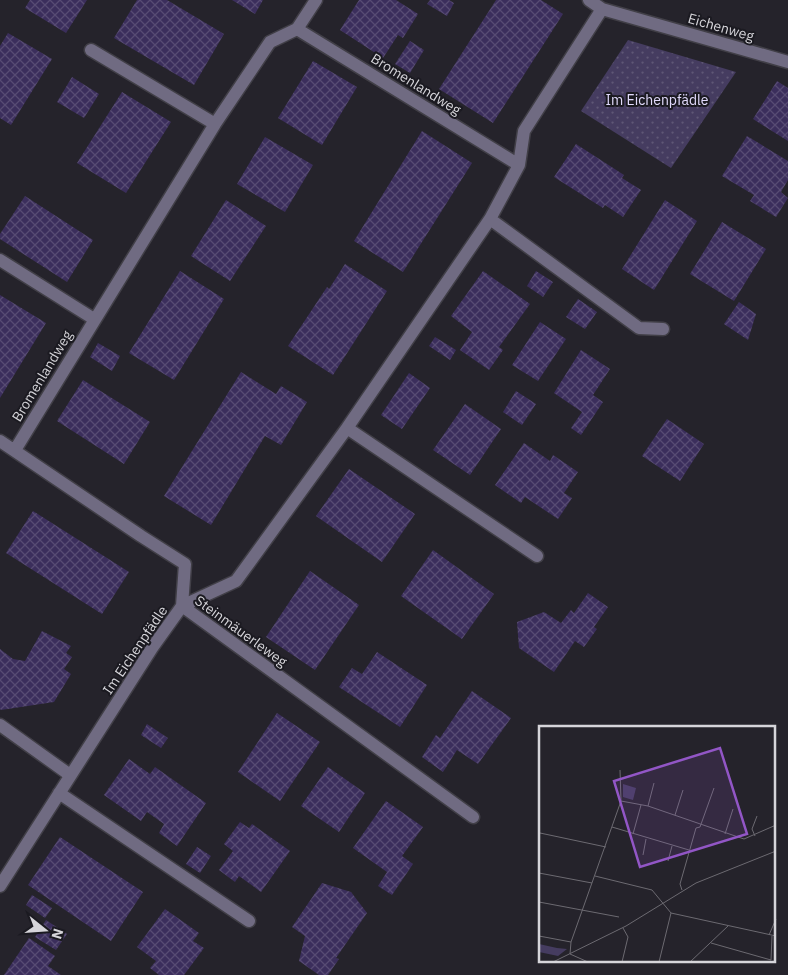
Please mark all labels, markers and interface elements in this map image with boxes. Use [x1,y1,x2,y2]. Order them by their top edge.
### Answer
street label: Eichenweg [686,9,757,45]
street label: Bromenlandweg [368,49,465,119]
park label: Im Eichenpfädle [605,91,709,109]
street label: Bromenlandweg [8,327,77,425]
street label: Steinmäuerleweg [191,591,291,671]
street label: Im Eichenpfädle [99,602,171,698]
inset map [539,726,776,962]
north arrow [20,905,70,955]
text: N [47,926,68,941]

